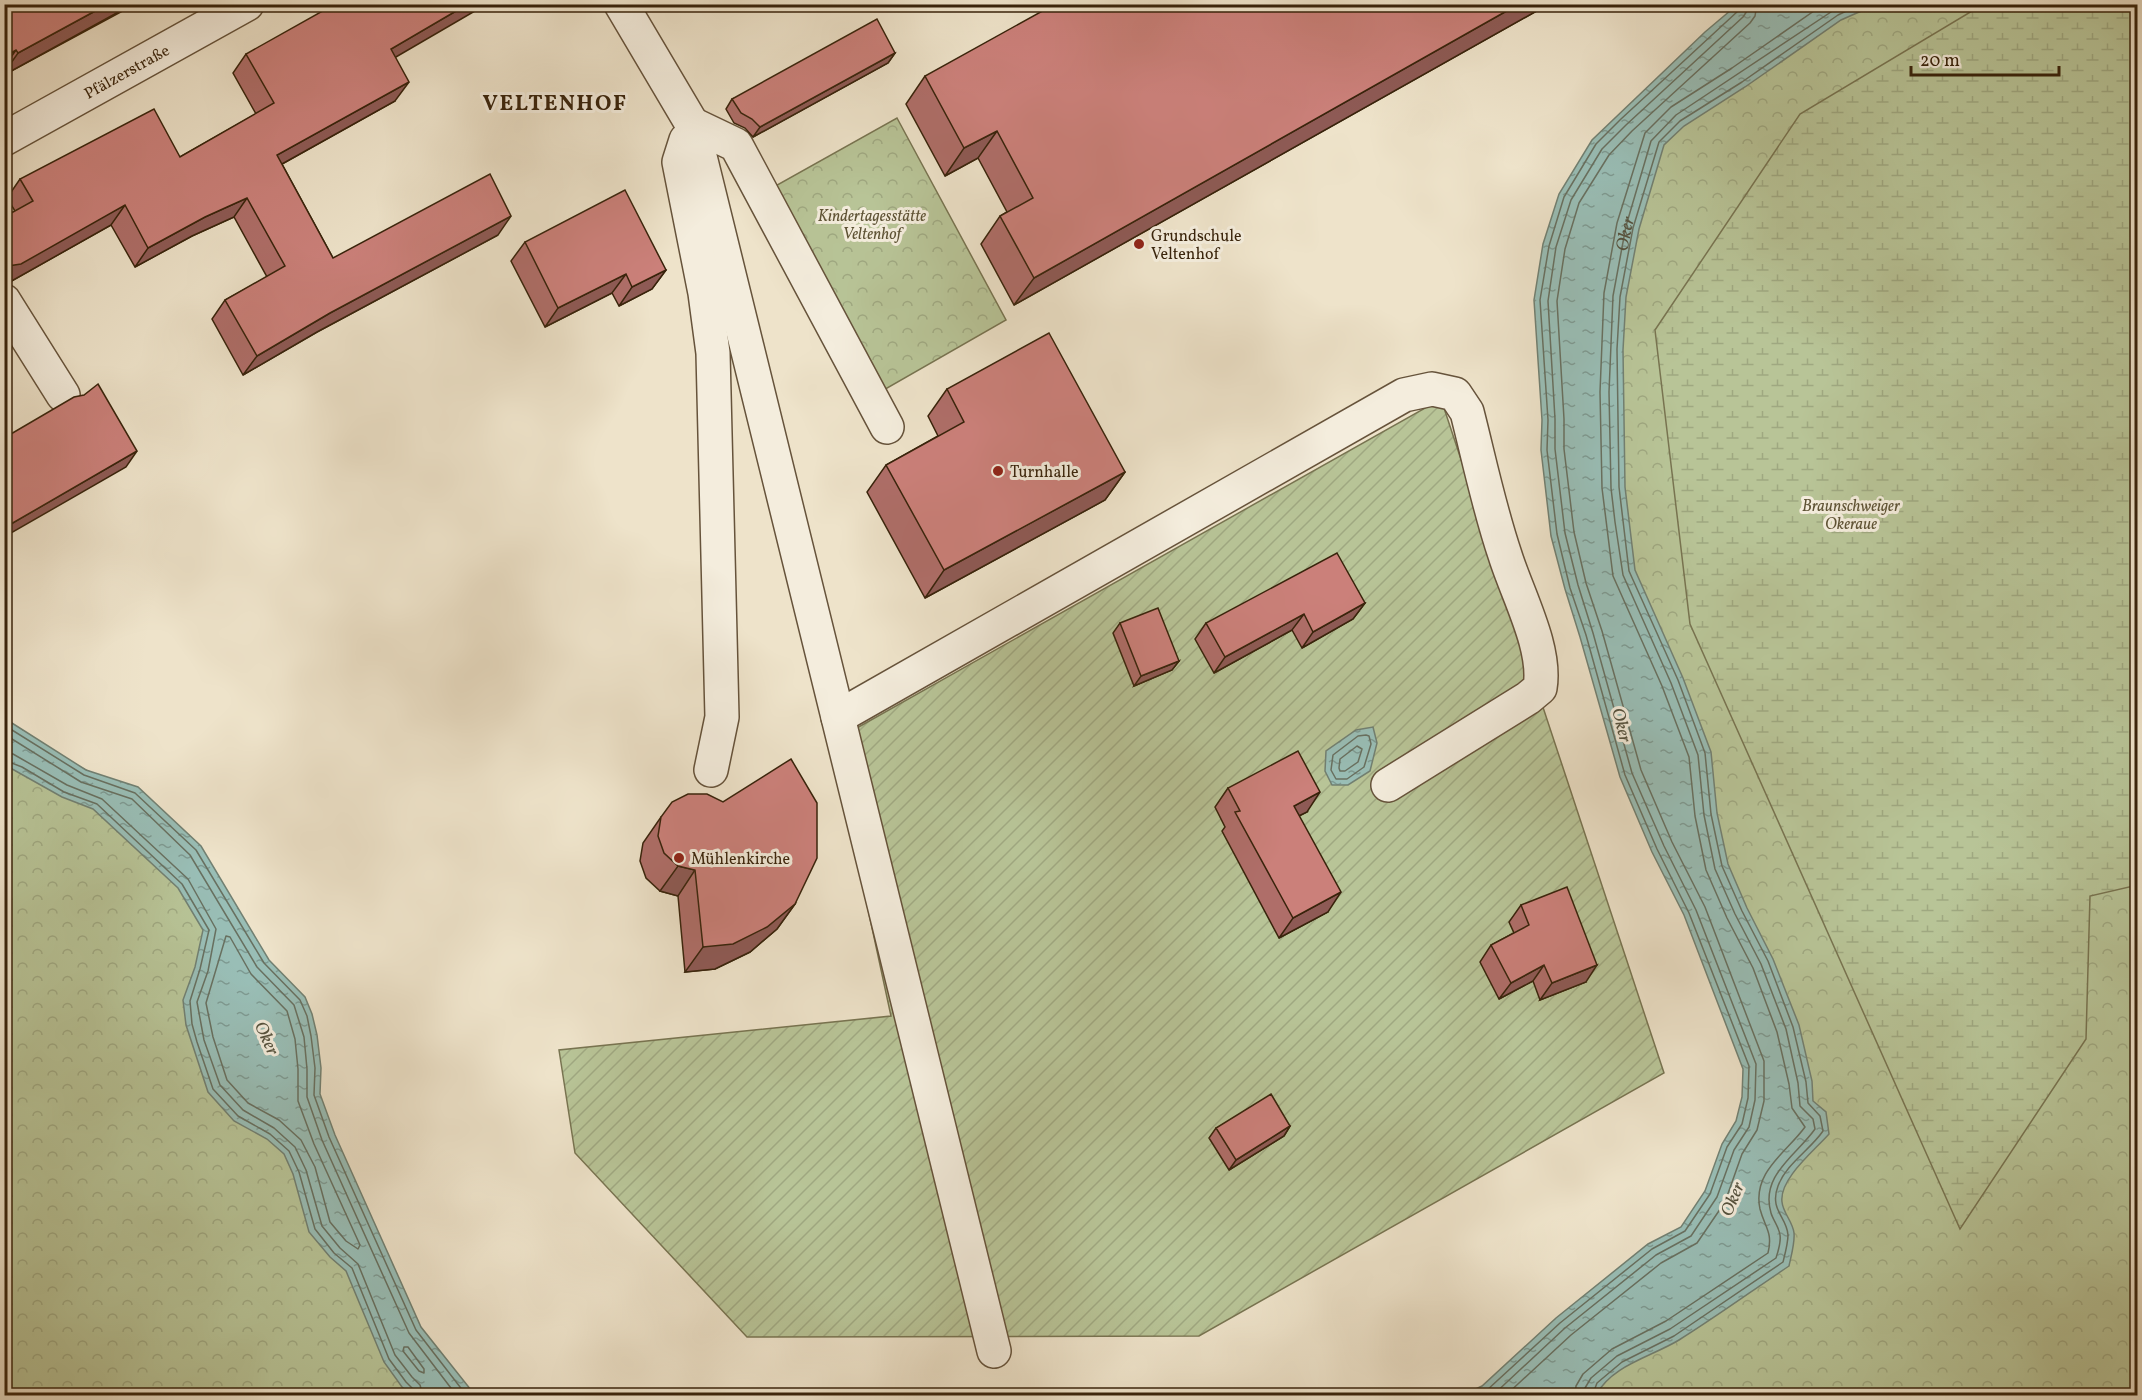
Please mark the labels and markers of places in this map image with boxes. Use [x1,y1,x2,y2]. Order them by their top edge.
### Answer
place label: Grundschule Veltenhof [1151,226,1242,266]
marker: Grundschule Veltenhof [1132,237,1146,251]
place label: Turnhalle [1010,462,1079,484]
marker: Turnhalle [991,464,1005,478]
place label: Mühlenkirche [691,849,790,871]
marker: Mühlenkirche [672,851,686,865]

